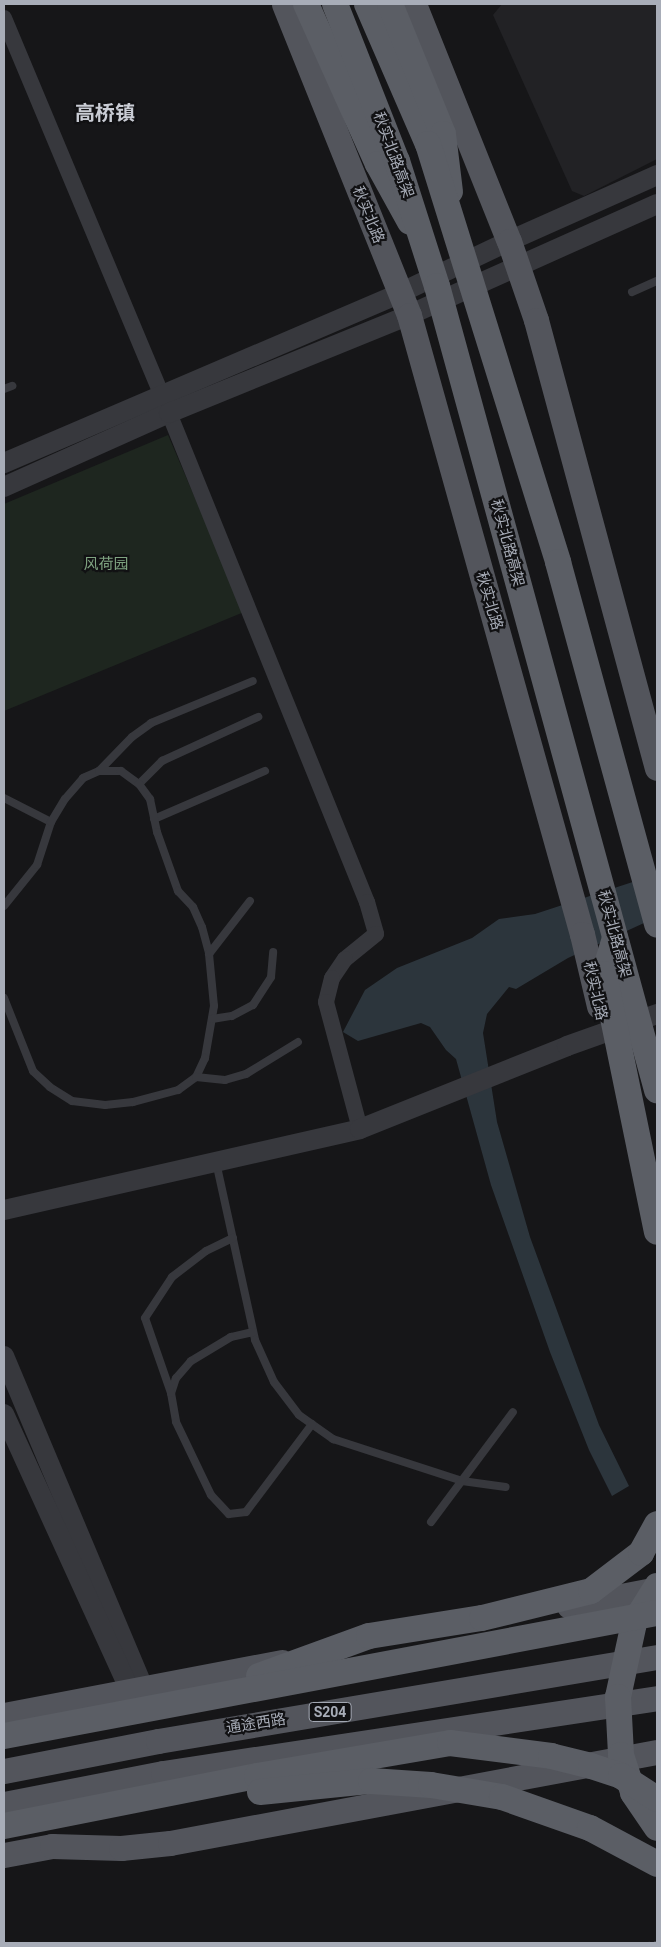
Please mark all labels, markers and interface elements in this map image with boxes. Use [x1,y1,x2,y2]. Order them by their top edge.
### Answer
district label: 高桥镇 [75,101,135,125]
street label: 秋实北路高架 [369,110,417,200]
street label: 秋实北路 [348,184,388,246]
street label: 秋实北路高架 [487,497,527,589]
park label: 风荷园 [84,556,128,574]
street label: 秋实北路 [472,570,506,632]
street label: 秋实北路高架 [594,888,634,980]
street label: 秋实北路 [579,960,611,1022]
road number: S204 [308,1700,352,1724]
street label: 通途西路 [225,1710,287,1738]

